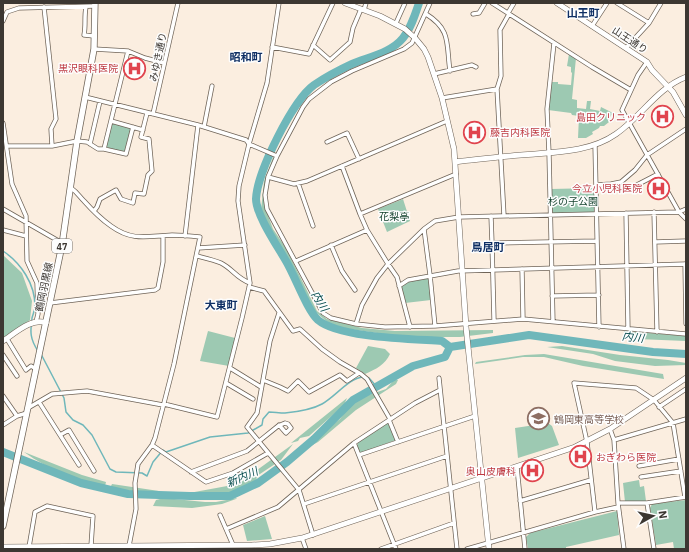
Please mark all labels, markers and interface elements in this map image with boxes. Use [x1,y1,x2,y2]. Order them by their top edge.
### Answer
district label: 山王町 [567,6,600,20]
street label: 山王通り [610,24,650,56]
street label: みゆき通り [146,31,170,83]
district label: 昭和町 [230,50,263,64]
hospital icon: 黒沢眼科医院 [121,55,147,81]
place label: 黒沢眼科医院 [58,62,118,75]
hospital icon: 島田クリニック [649,104,675,130]
place label: 島田クリニック [576,111,646,124]
hospital icon: 藤吉内科医院 [462,119,488,145]
place label: 藤吉内科医院 [490,126,550,139]
hospital icon: 今立小児科医院 [645,175,671,201]
place label: 今立小児科医院 [572,182,642,195]
park label: 杉の子公園 [548,195,598,208]
park label: 花梨亭 [379,210,409,223]
road number: 47 [52,239,72,253]
district label: 鳥居町 [472,240,505,254]
street label: 鶴岡羽黒線 [32,261,56,313]
water label: 内川 [308,288,332,315]
district label: 大東町 [205,298,238,312]
water label: 内川 [621,329,646,345]
school or university icon: 鶴岡東高等学校 [525,406,551,432]
place label: 鶴岡東高等学校 [554,413,624,426]
hospital icon: おぎわら医院 [567,444,593,470]
place label: おぎわら医院 [596,451,656,464]
hospital icon: 奥山皮膚科 [519,458,545,484]
water label: 新内川 [224,463,261,490]
place label: 奥山皮膚科 [466,465,516,478]
north arrow [633,496,673,536]
text: N [655,510,670,520]

